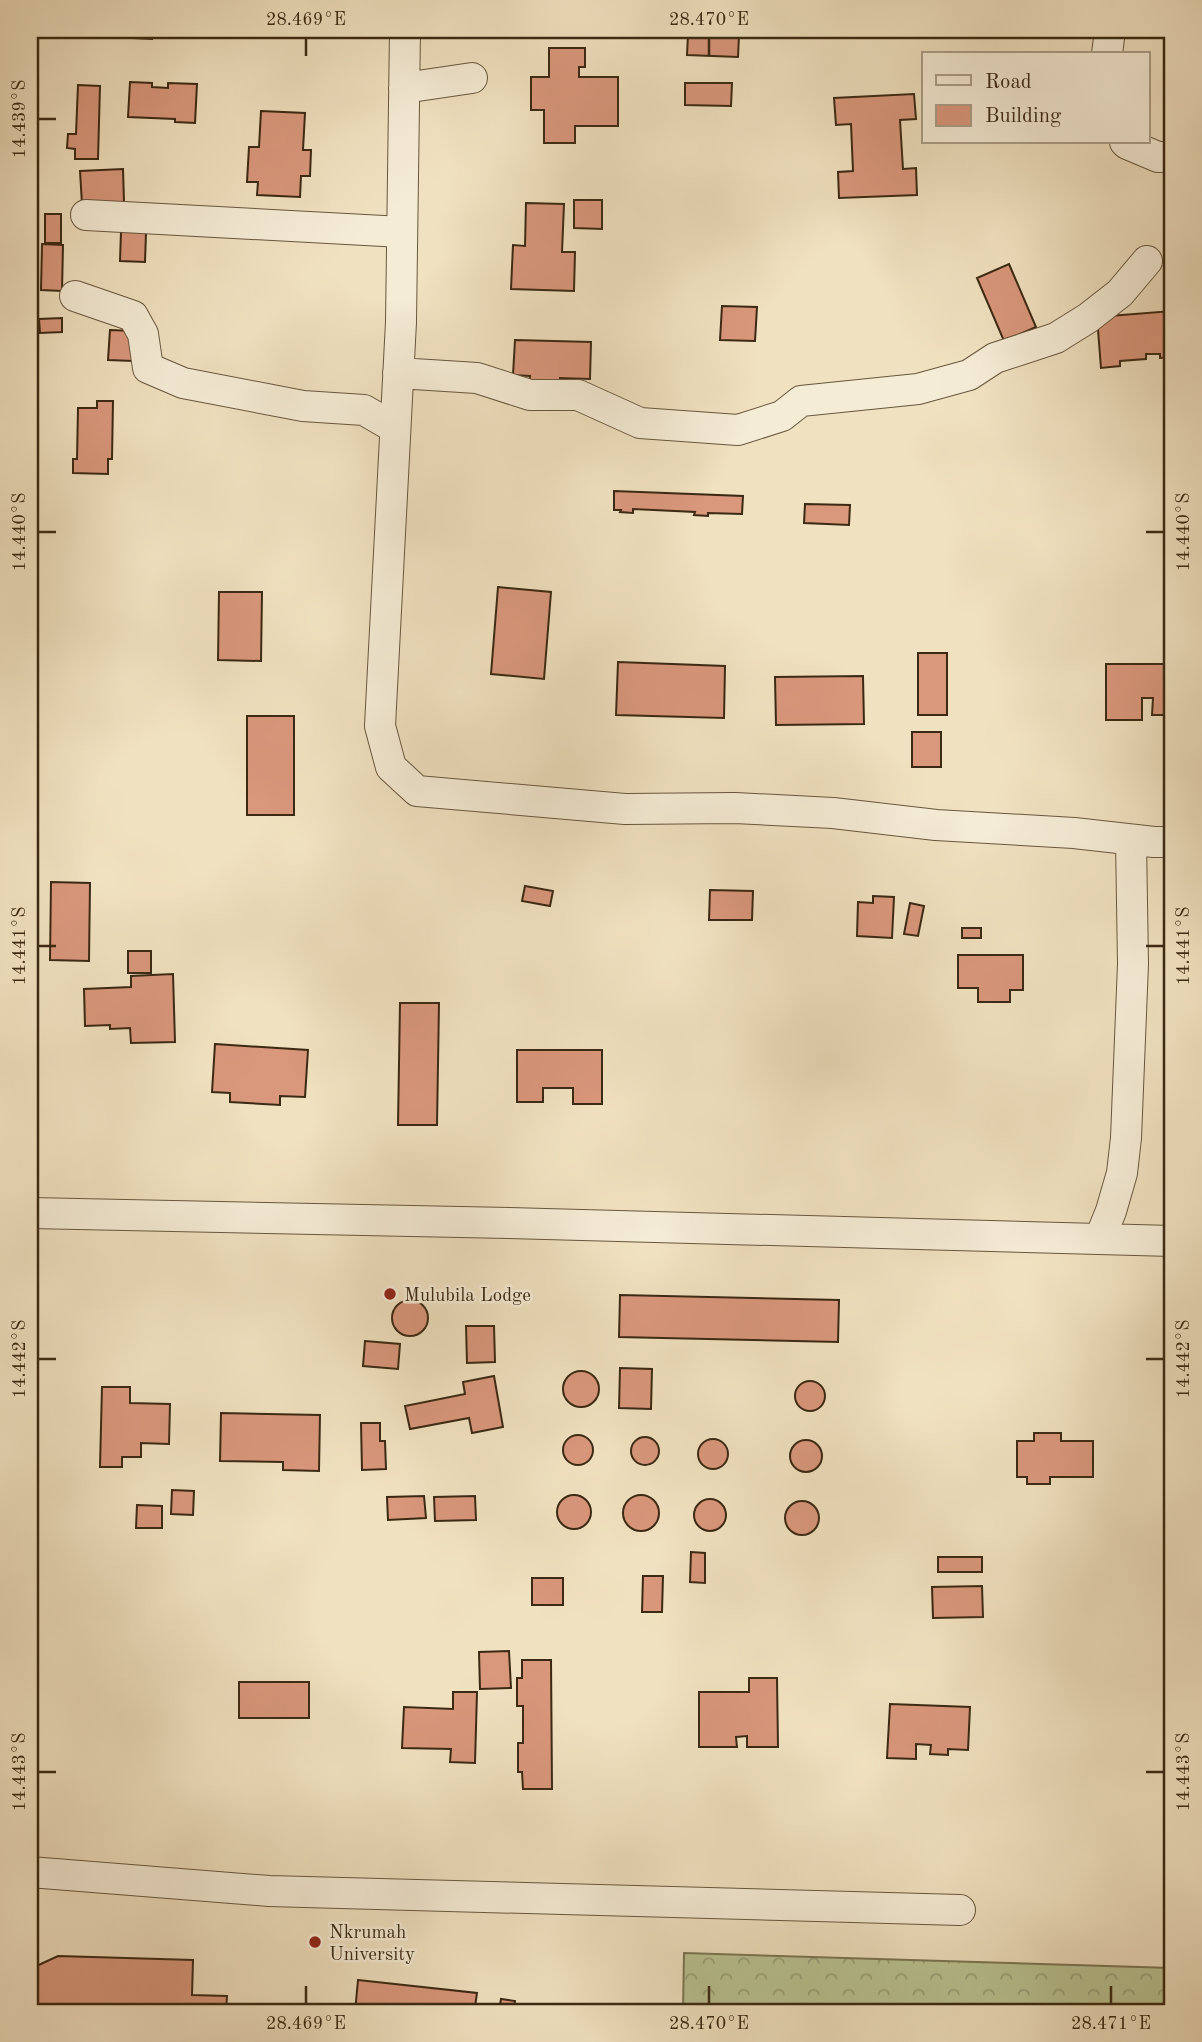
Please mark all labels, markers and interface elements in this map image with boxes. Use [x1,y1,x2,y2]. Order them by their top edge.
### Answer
text: 28.469°E [266,11,346,29]
text: 28.470°E [669,11,749,29]
legend [922,52,1150,144]
text: Road [985,72,1032,93]
text: 14.439°S [11,80,29,158]
text: Building [985,106,1062,127]
text: 14.440°S [11,493,29,571]
text: 14.440°S [1175,493,1193,571]
text: 14.441°S [11,907,29,985]
text: 14.441°S [1175,907,1193,985]
marker: Mulubila Lodge [382,1286,398,1302]
place label: Mulubila Lodge [404,1287,531,1306]
text: 14.442°S [11,1320,29,1398]
text: 14.442°S [1175,1320,1193,1398]
text: 14.443°S [11,1733,29,1811]
text: 14.443°S [1175,1733,1193,1811]
place label: Nkrumah University [329,1924,415,1965]
marker: Nkrumah University [307,1934,323,1950]
text: 28.469°E [266,2015,346,2033]
text: 28.470°E [669,2015,749,2033]
text: 28.471°E [1071,2015,1151,2033]

